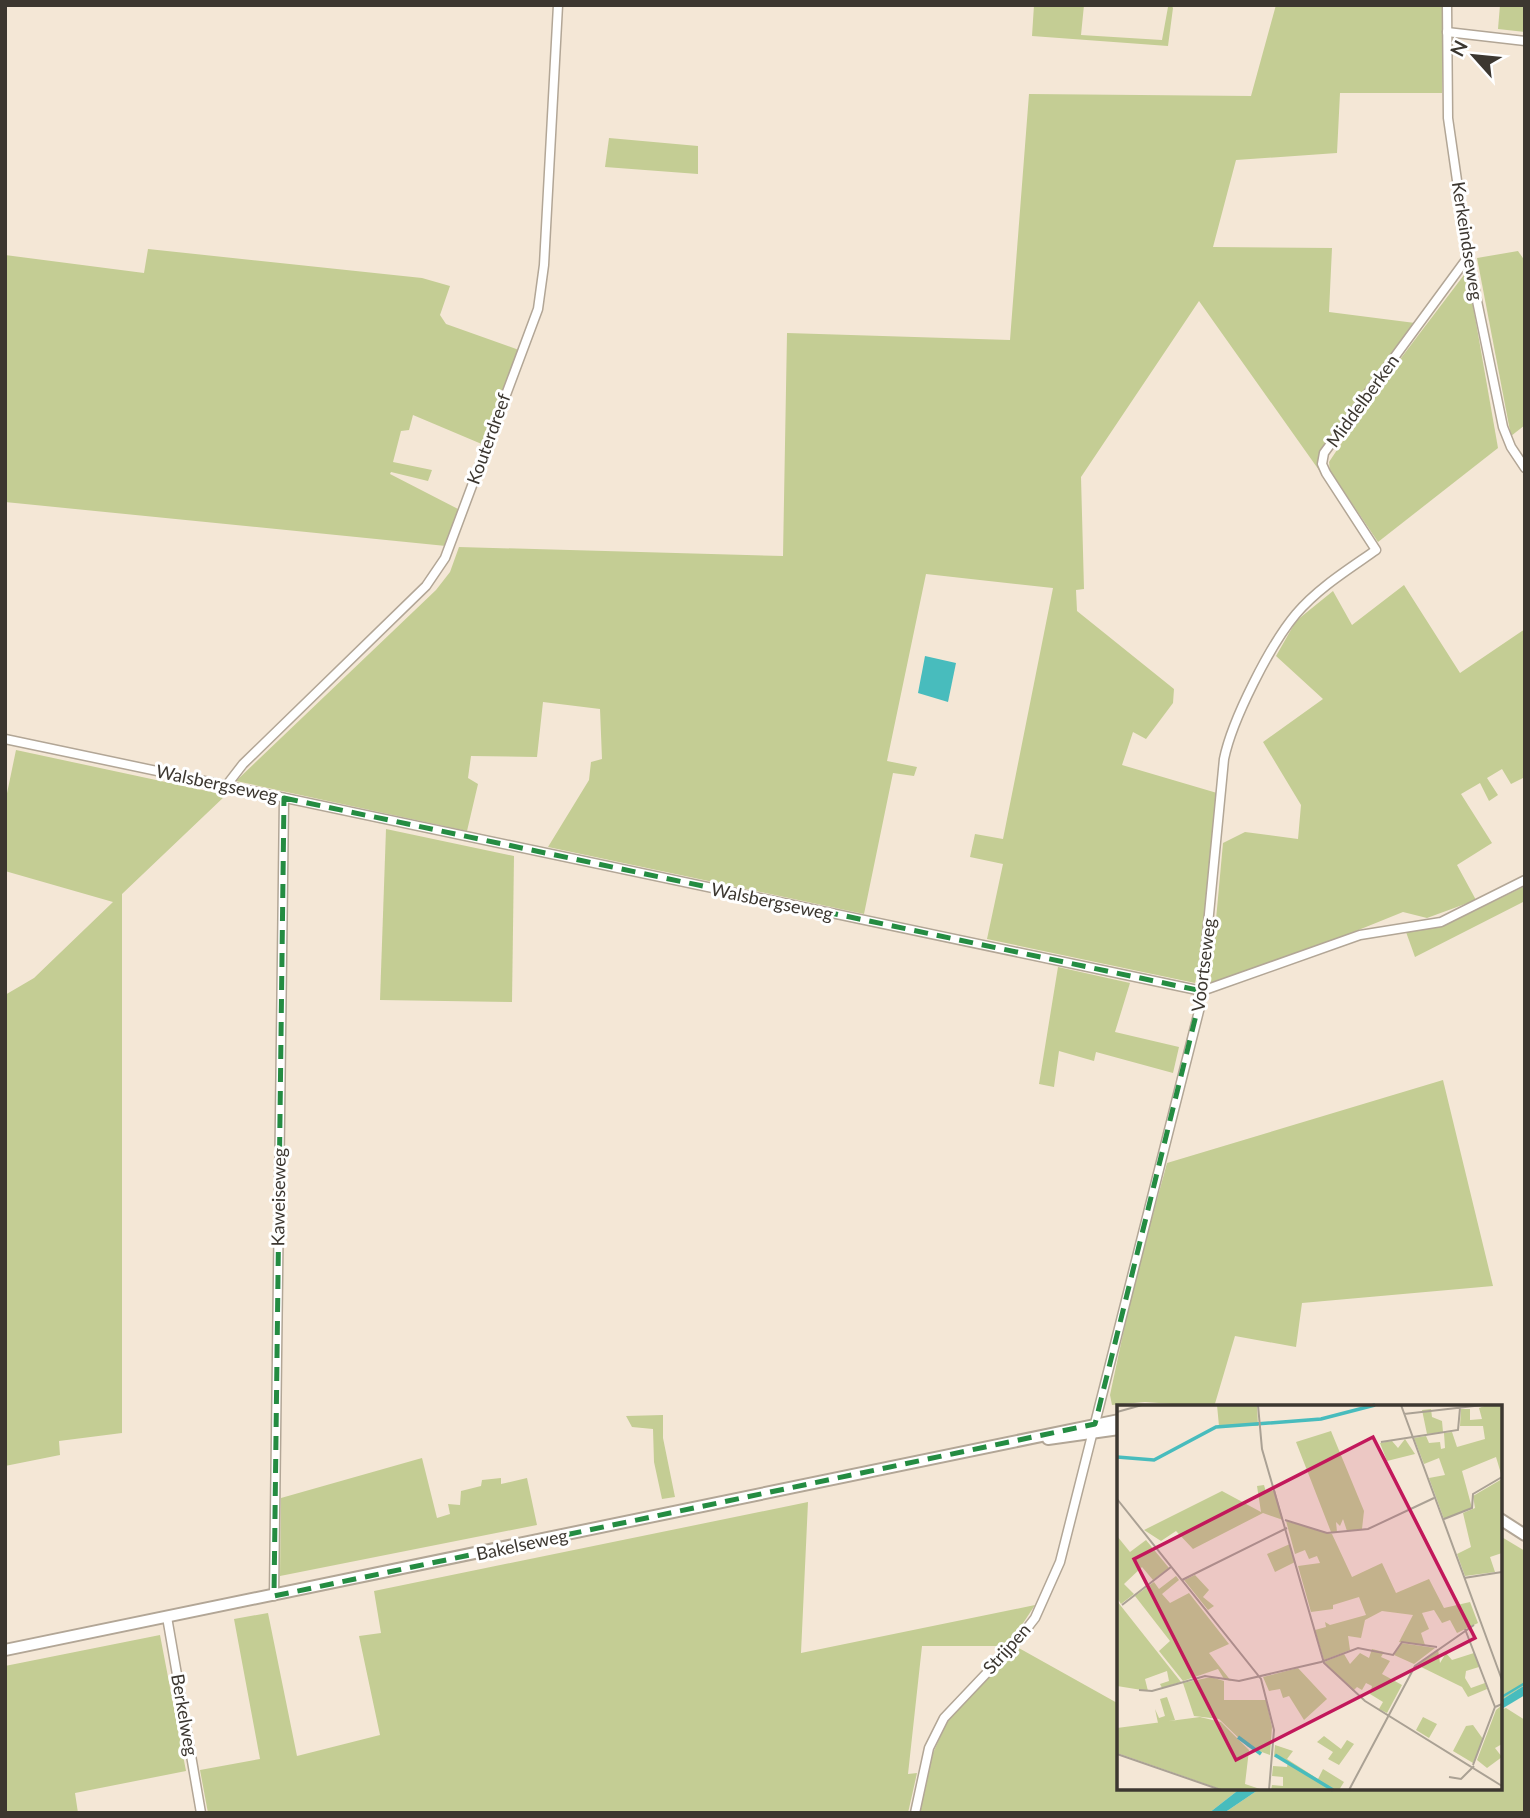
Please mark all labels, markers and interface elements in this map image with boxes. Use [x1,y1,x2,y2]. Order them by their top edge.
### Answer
north arrow [1439,21,1509,91]
text: N [1445,36,1472,60]
street label: Kerkeindseweg [1448,180,1488,302]
street label: Middelberken [1321,350,1403,451]
street label: Kouterdreef [461,390,515,487]
street label: Walsbergseweg [154,759,280,807]
street label: Walsbergseweg [709,877,835,925]
street label: Voortseweg [1186,917,1220,1013]
street label: Kaweiseweg [266,1147,290,1247]
inset map [1117,1405,1502,1790]
street label: Bakelseweg [474,1524,570,1564]
street label: Strijpen [978,1618,1035,1678]
street label: Berkelweg [167,1672,203,1758]

